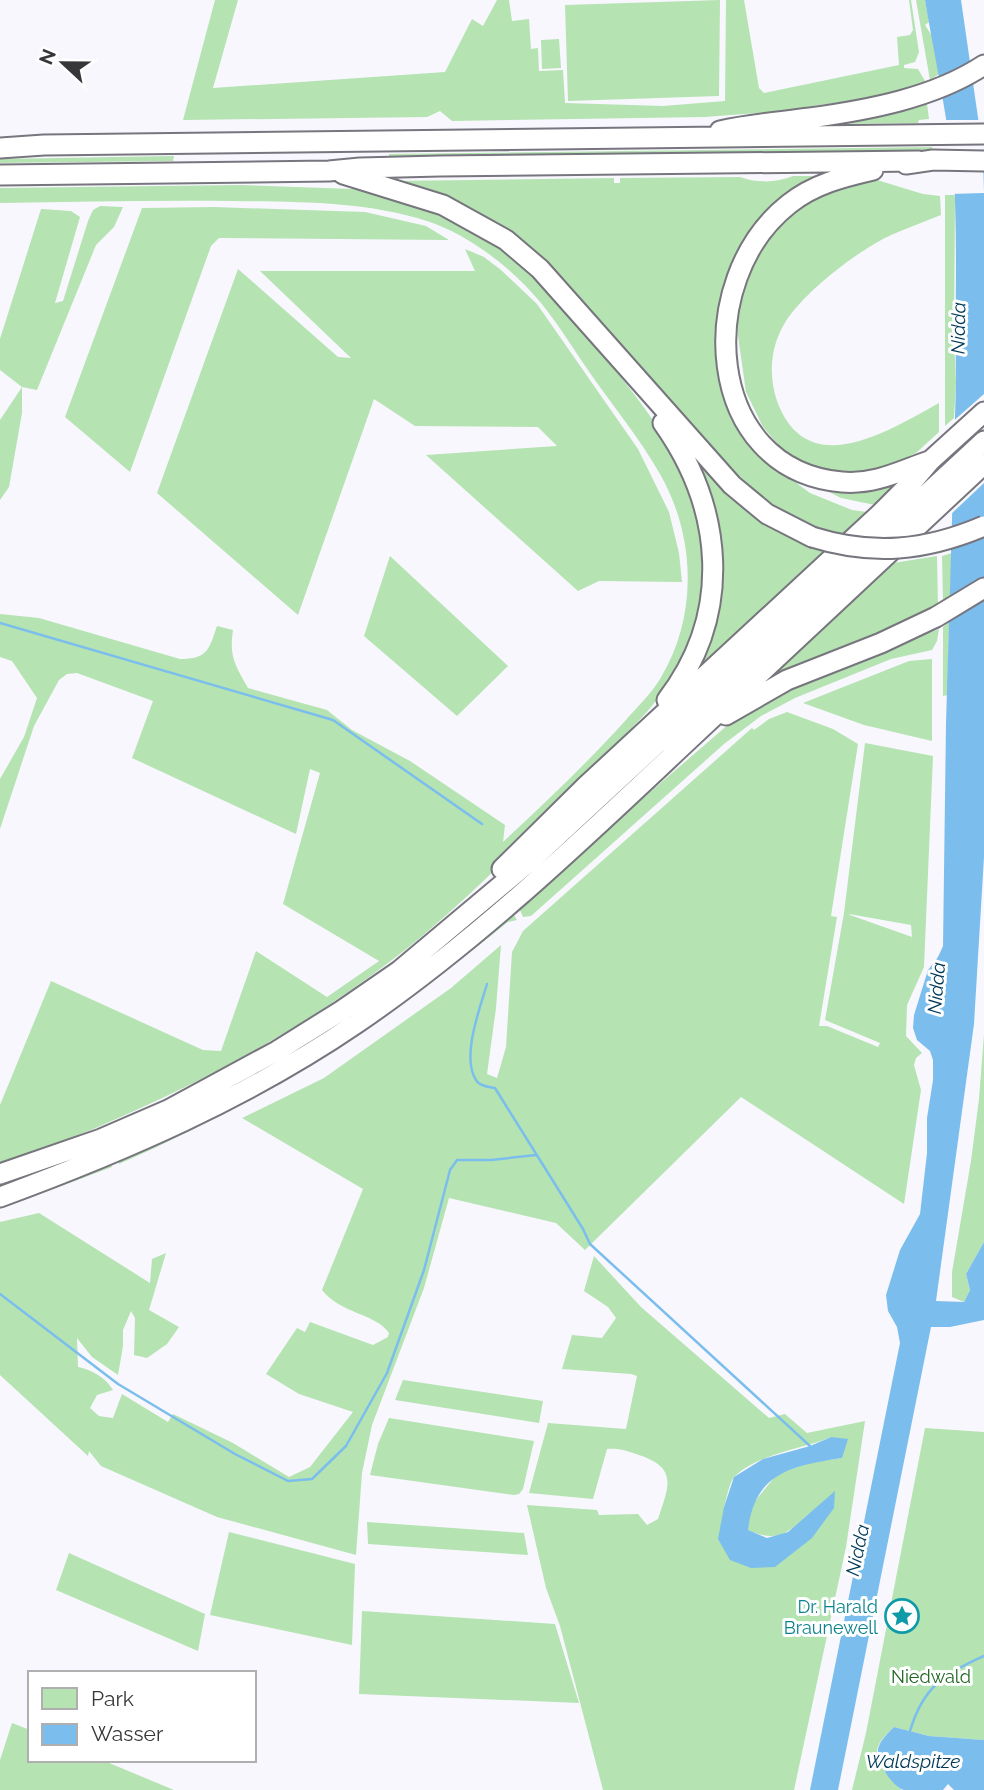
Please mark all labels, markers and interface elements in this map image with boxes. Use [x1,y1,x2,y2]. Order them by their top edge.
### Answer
north arrow [28,28,98,98]
text: N [34,46,60,67]
water label: Nidda [947,302,969,354]
water label: Nidda [923,961,949,1015]
water label: Nidda [841,1522,873,1578]
place label: Dr. Harald Braunewell [784,1596,878,1638]
place icon: Dr. Harald Braunewell [883,1597,921,1635]
park label: Niedwald [891,1666,971,1687]
legend [28,1671,256,1762]
text: Park [91,1686,134,1711]
text: Wasser [91,1721,164,1746]
water label: Waldspitze [866,1750,960,1772]

